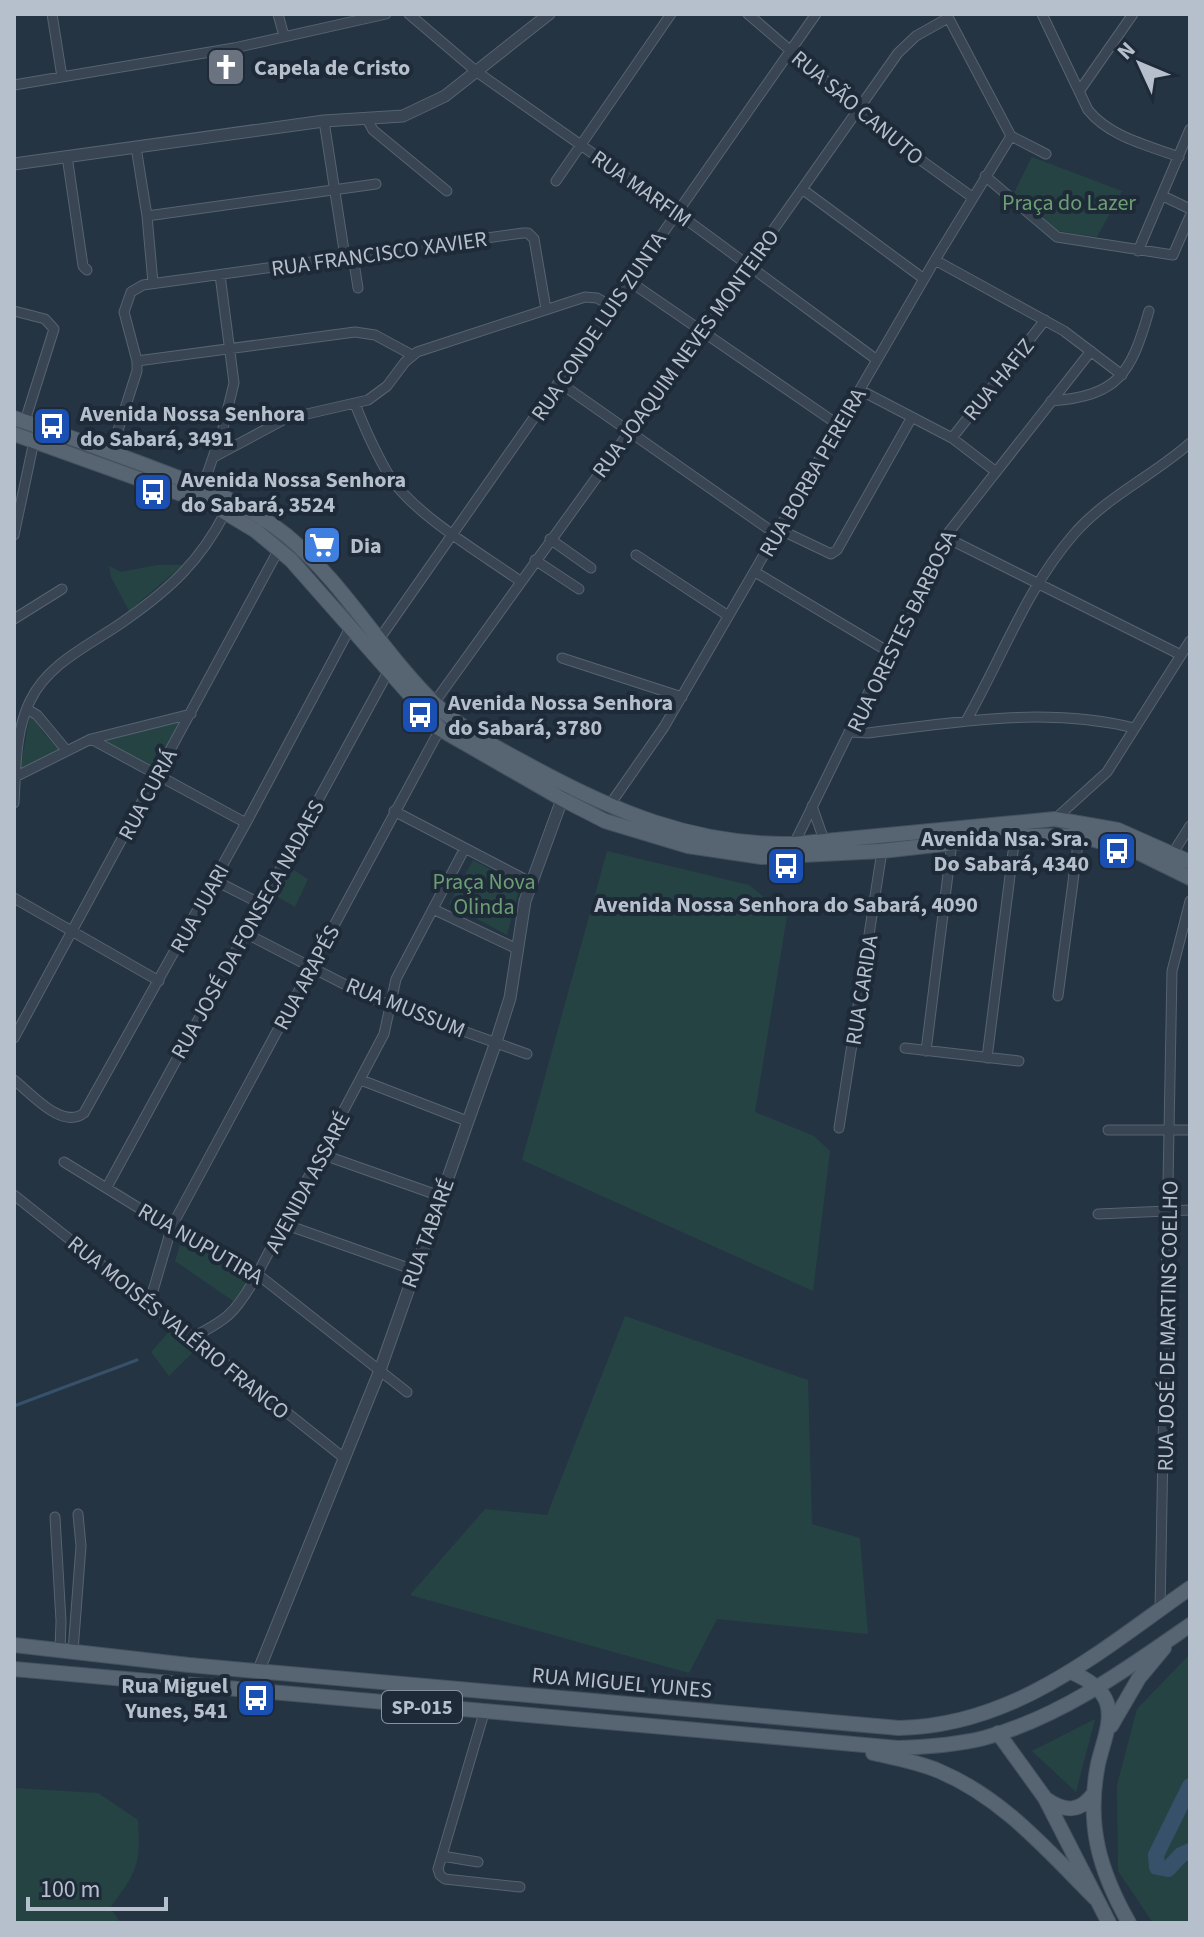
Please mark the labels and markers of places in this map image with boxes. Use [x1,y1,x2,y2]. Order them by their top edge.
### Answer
church icon: Capela de Cristo [205,46,247,88]
place label: Capela de Cristo [254,52,410,84]
place label: Avenida Nossa Senhora do Sabará, 3491 [79,398,305,455]
bus stop icon: Avenida Nossa Senhora do Sabará, 3491 [31,405,73,447]
place label: Avenida Nossa Senhora do Sabará, 3524 [180,464,406,521]
bus stop icon: Avenida Nossa Senhora do Sabará, 3524 [132,471,174,513]
supermarket icon: Dia [301,524,343,566]
place label: Dia [350,530,382,562]
place label: Avenida Nossa Senhora do Sabará, 3780 [447,687,673,744]
bus stop icon: Avenida Nossa Senhora do Sabará, 3780 [399,694,441,736]
place label: Avenida Nsa. Sra. Do Sabará, 4340 [920,823,1089,880]
bus stop icon: Avenida Nsa. Sra. Do Sabará, 4340 [1096,830,1138,872]
bus stop icon: Avenida Nossa Senhora do Sabará, 4090 [765,845,807,887]
place label: Avenida Nossa Senhora do Sabará, 4090 [593,889,978,921]
place label: Rua Miguel Yunes, 541 [121,1670,229,1727]
bus stop icon: Rua Miguel Yunes, 541 [235,1677,277,1719]

